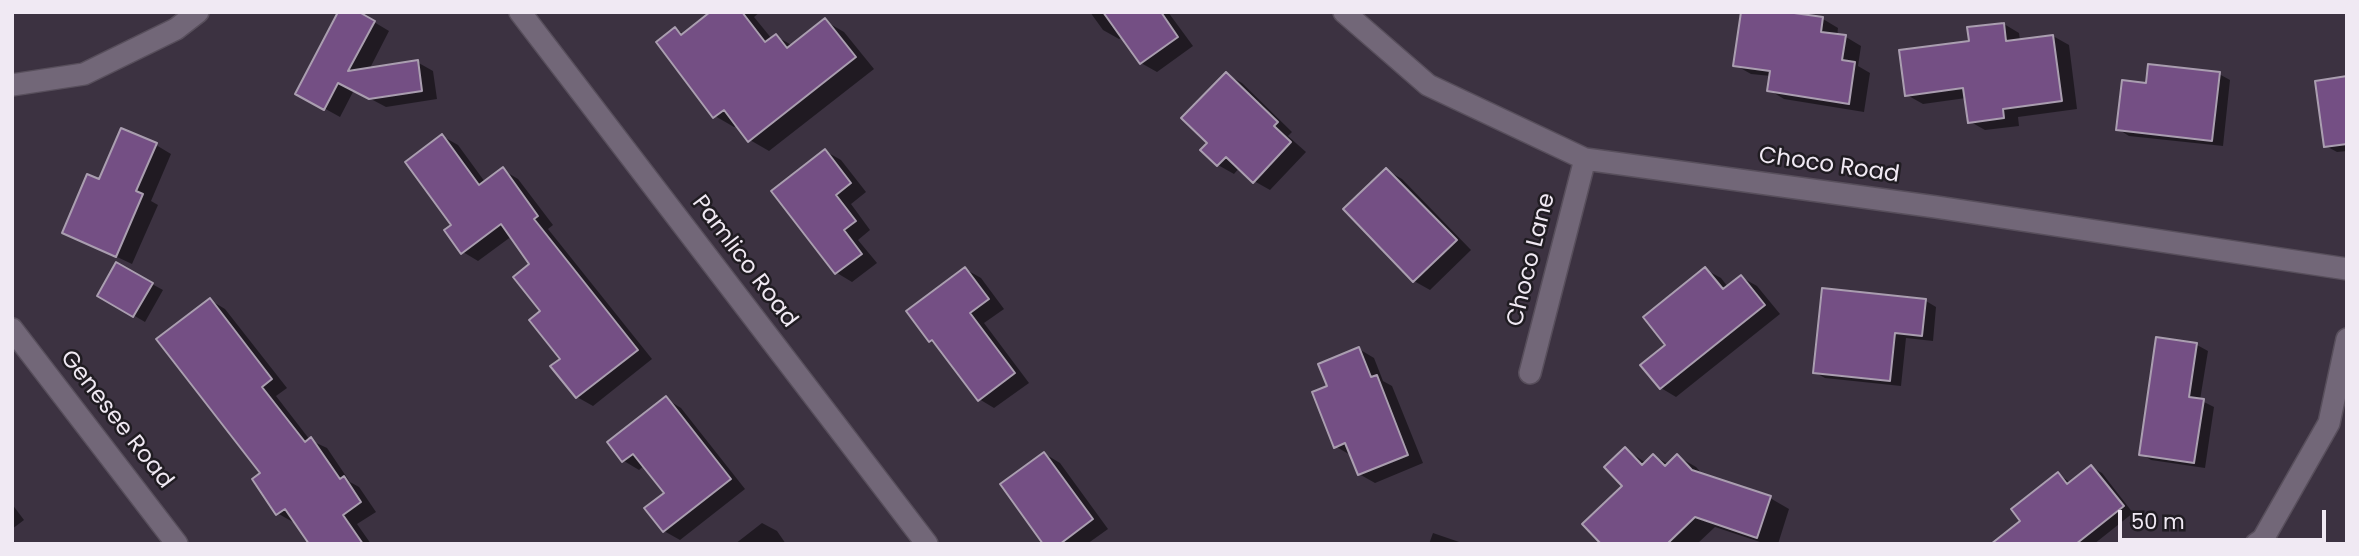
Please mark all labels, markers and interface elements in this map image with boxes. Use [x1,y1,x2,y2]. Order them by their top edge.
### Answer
street label: Choco Road [1757,142,1901,190]
street label: Pamlico Road [685,190,803,334]
street label: Choco Lane [1502,190,1562,330]
street label: Genesee Road [54,345,178,495]
scale bar [2121,496,2329,540]
text: 50 m [2131,507,2185,536]

